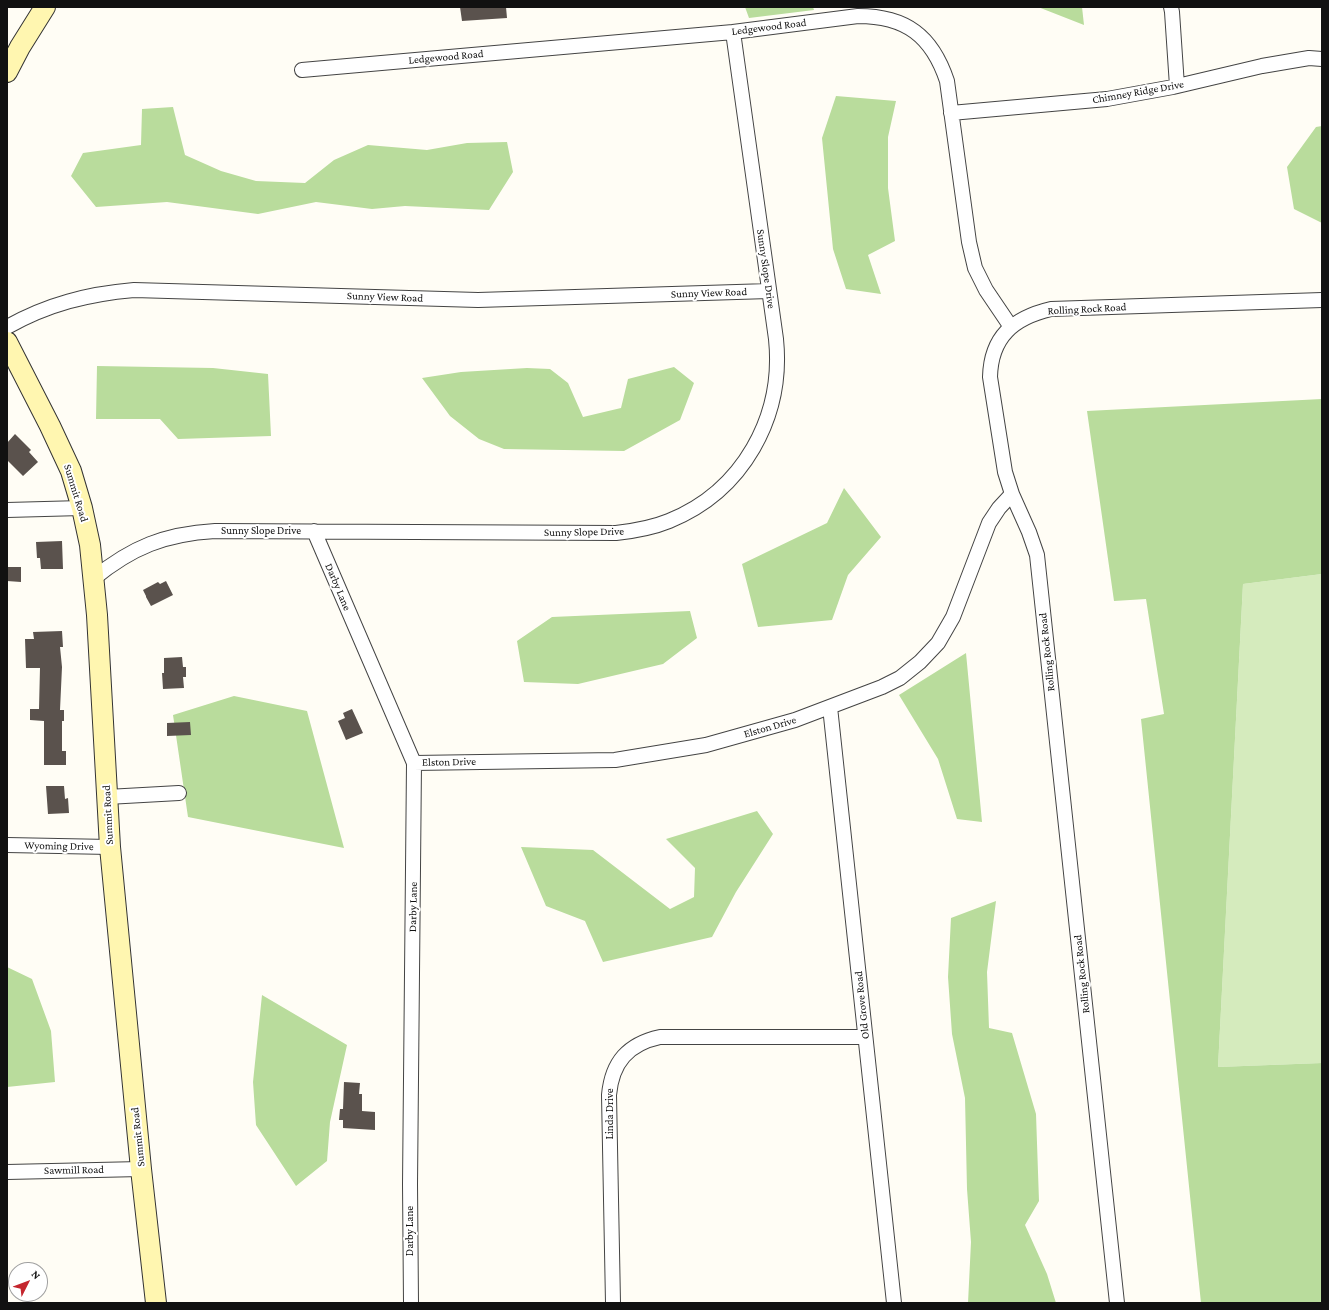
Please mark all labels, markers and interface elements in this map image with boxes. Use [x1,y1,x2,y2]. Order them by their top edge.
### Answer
street label: Ledgewood Road [731,16,807,38]
street label: Ledgewood Road [408,47,484,67]
street label: Chimney Ridge Drive [1091,77,1185,107]
street label: Sunny Slope Drive [754,228,778,310]
street label: Sunny View Road [671,285,747,301]
street label: Sunny View Road [347,289,423,305]
street label: Rolling Rock Road [1047,300,1127,318]
street label: Summit Road [61,463,91,523]
street label: Sunny Slope Drive [221,524,301,538]
street label: Sunny Slope Drive [544,525,624,539]
street label: Darby Lane [322,561,354,613]
street label: Rolling Rock Road [1036,612,1058,692]
street label: Elston Drive [742,713,798,741]
street label: Elston Drive [422,755,476,769]
street label: Summit Road [100,785,116,845]
street label: Wyoming Drive [24,839,94,853]
street label: Darby Lane [406,882,420,932]
street label: Rolling Rock Road [1071,934,1093,1014]
street label: Old Grove Road [852,970,872,1040]
street label: Linda Drive [603,1088,617,1140]
street label: Summit Road [128,1107,148,1167]
street label: Sawmill Road [44,1163,104,1177]
street label: Darby Lane [403,1206,417,1256]
north arrow [8,1262,48,1302]
text: N [29,1268,43,1281]

